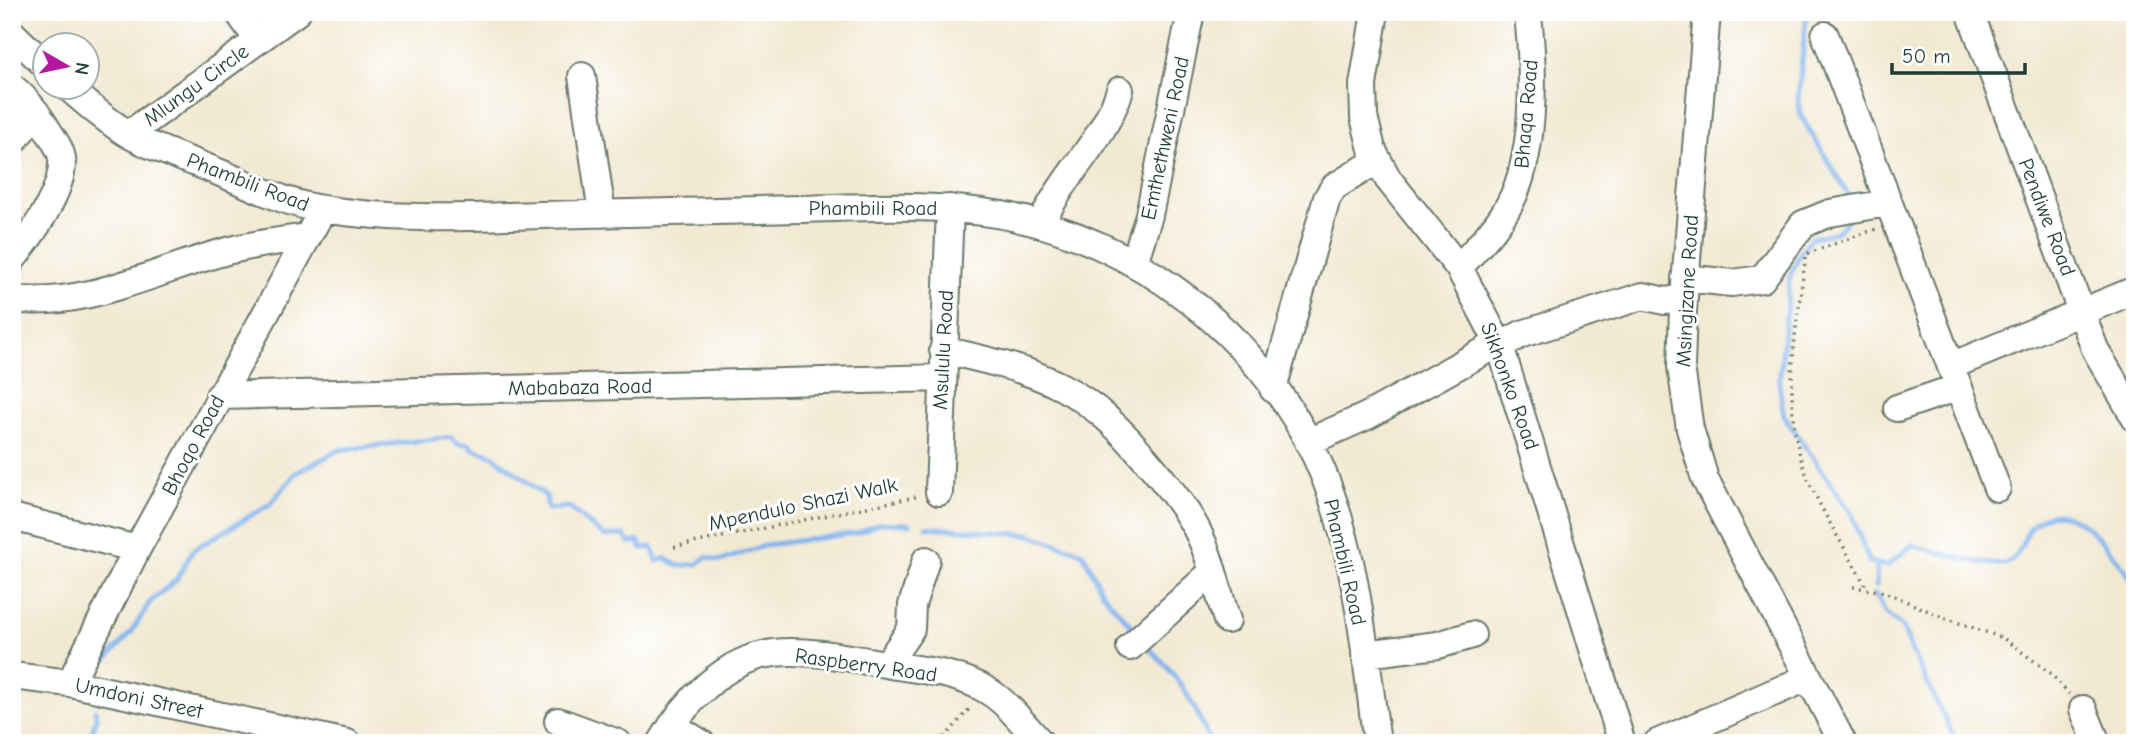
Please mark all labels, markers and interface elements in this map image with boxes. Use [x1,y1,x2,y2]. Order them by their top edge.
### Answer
north arrow [32,32,102,102]
scale bar [1892,32,2024,76]
street label: Mlungu Circle [139,39,253,131]
text: 50 m [1902,44,1951,68]
street label: Emthethweni Road [1136,54,1194,222]
street label: Bhaqa Road [1509,59,1543,169]
text: N [70,61,94,76]
street label: Phambili Road [184,148,312,216]
street label: Pendiwe Road [2014,155,2080,279]
street label: Phambili Road [809,196,937,220]
street label: Msingizane Road [1671,214,1703,368]
street label: Msululu Road [928,289,958,411]
street label: Sikhonko Road [1476,319,1544,453]
street label: Mababaza Road [508,374,652,400]
street label: Bhoqo Road [157,391,229,499]
street label: Mpendulo Shazi Walk [706,472,900,536]
street label: Phambili Road [1319,496,1371,628]
street label: Raspberry Road [793,643,939,687]
street label: Umdoni Street [73,673,206,723]

